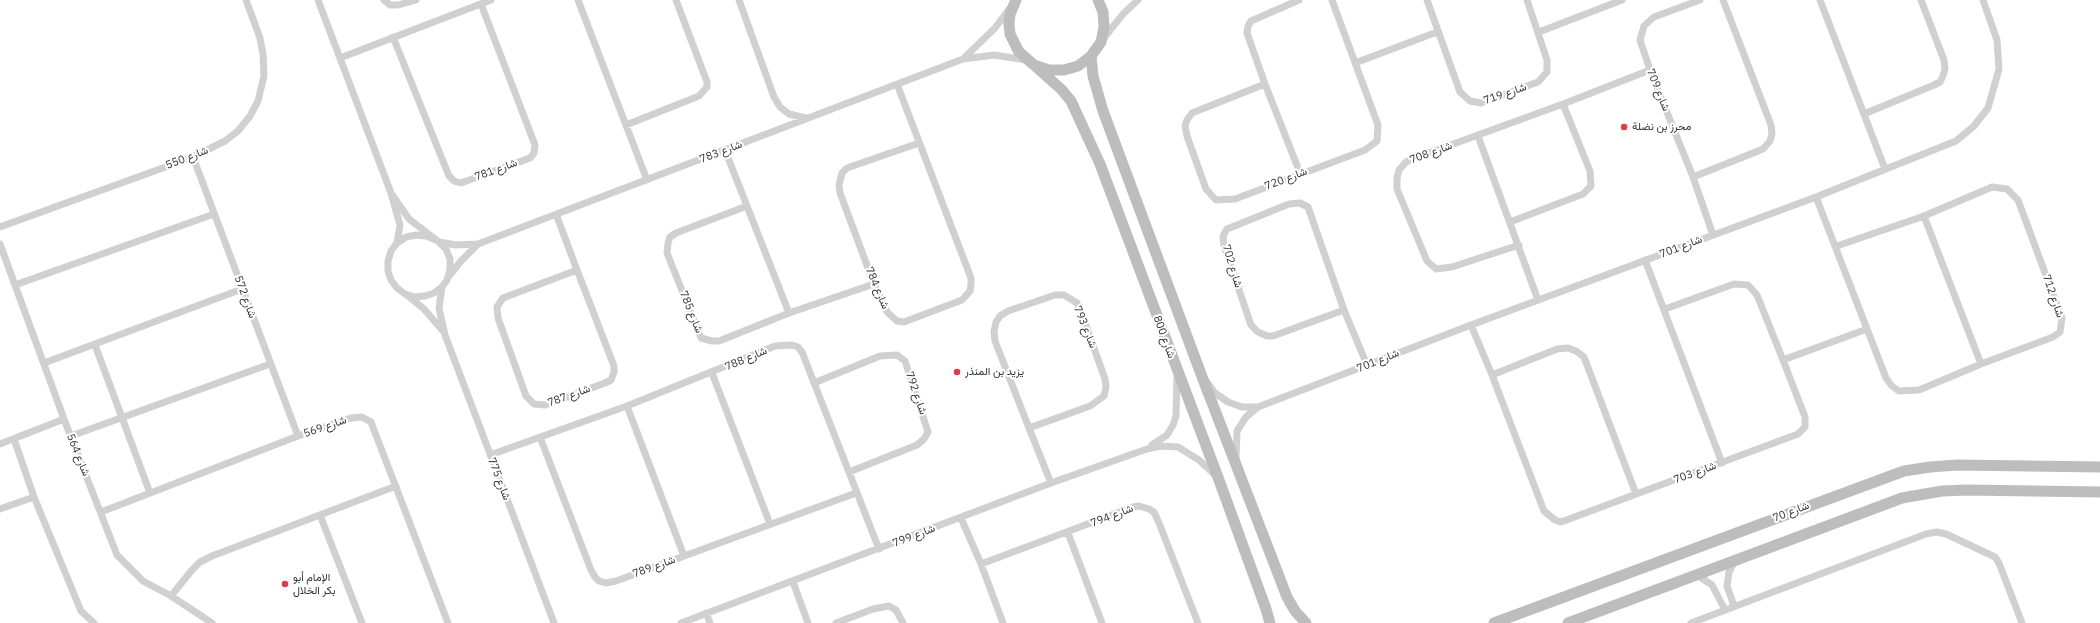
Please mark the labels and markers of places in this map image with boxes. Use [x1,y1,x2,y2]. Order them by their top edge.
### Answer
place label: محرز بن نضلة [1632,120,1691,134]
marker: محرز بن نضلة [1619,122,1629,132]
place label: يزيد بن المنذر [965,365,1024,379]
marker: يزيد بن المنذر [952,367,962,377]
place label: الإمام أبو بكر الخلال [293,571,336,597]
marker: الإمام أبو بكر الخلال [280,579,290,589]

